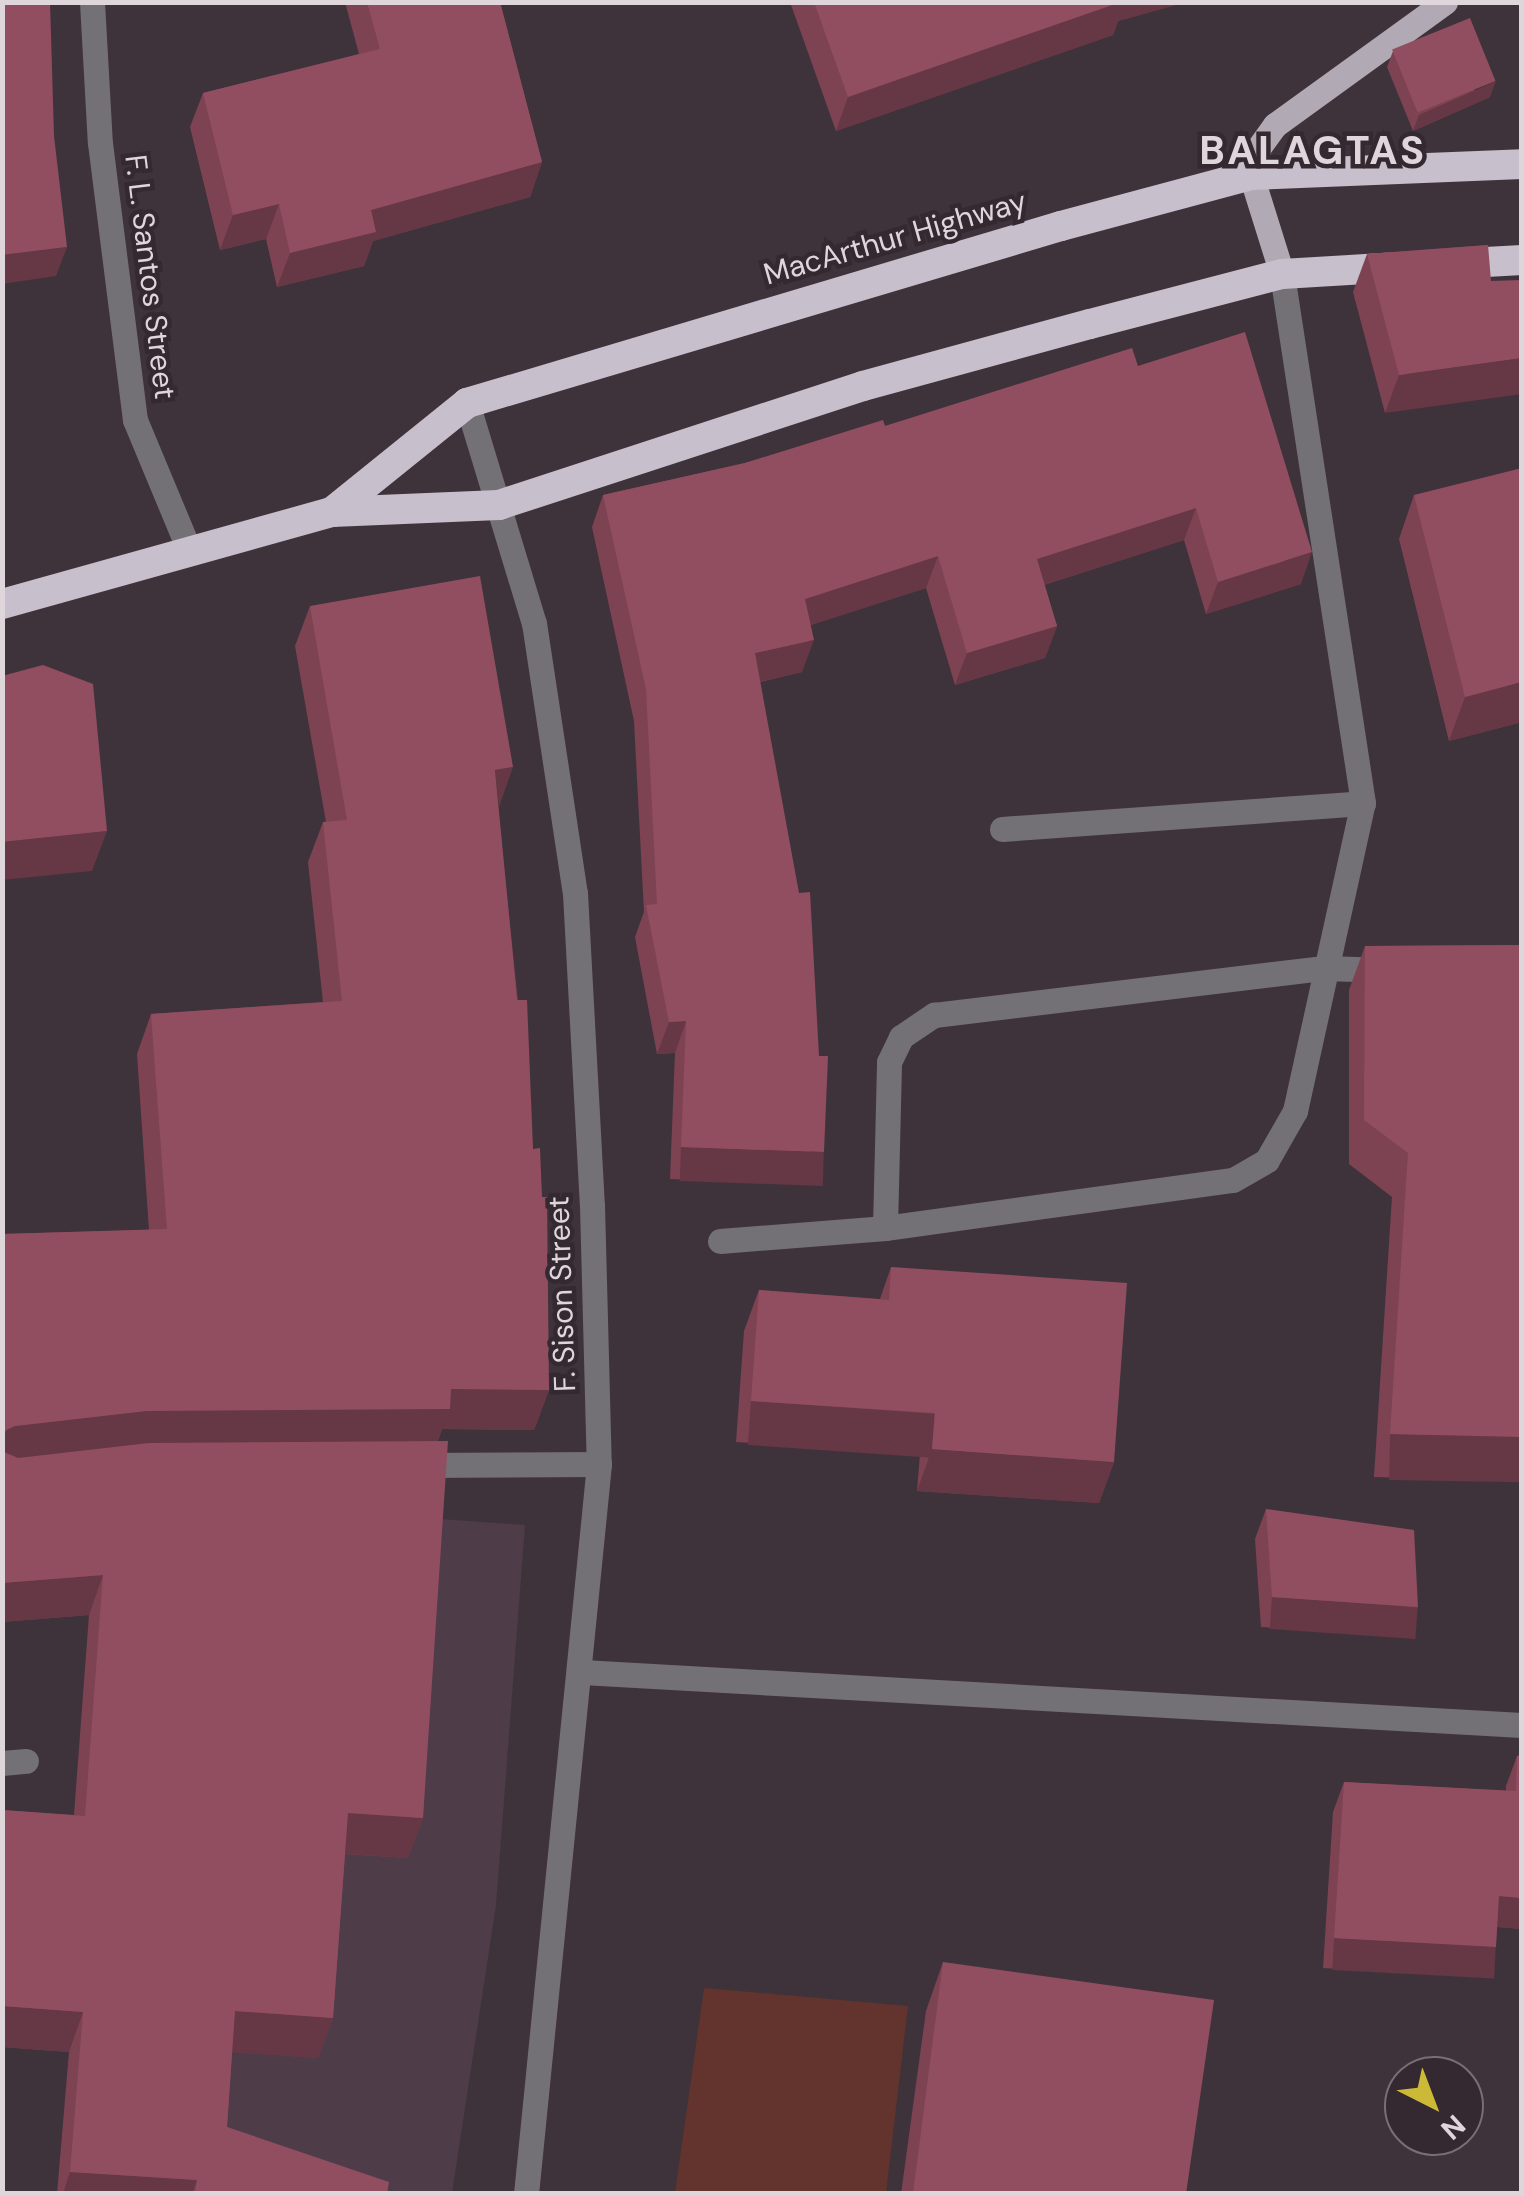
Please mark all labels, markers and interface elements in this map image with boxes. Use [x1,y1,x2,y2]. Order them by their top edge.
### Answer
district label: BALAGTAS [1199,126,1427,174]
street label: F. L. Santos Street [117,153,183,401]
street label: MacArthur Highway [760,183,1030,293]
street label: F. Sison Street [541,1196,583,1392]
north arrow [1384,2056,1484,2156]
text: N [1433,2107,1473,2148]

